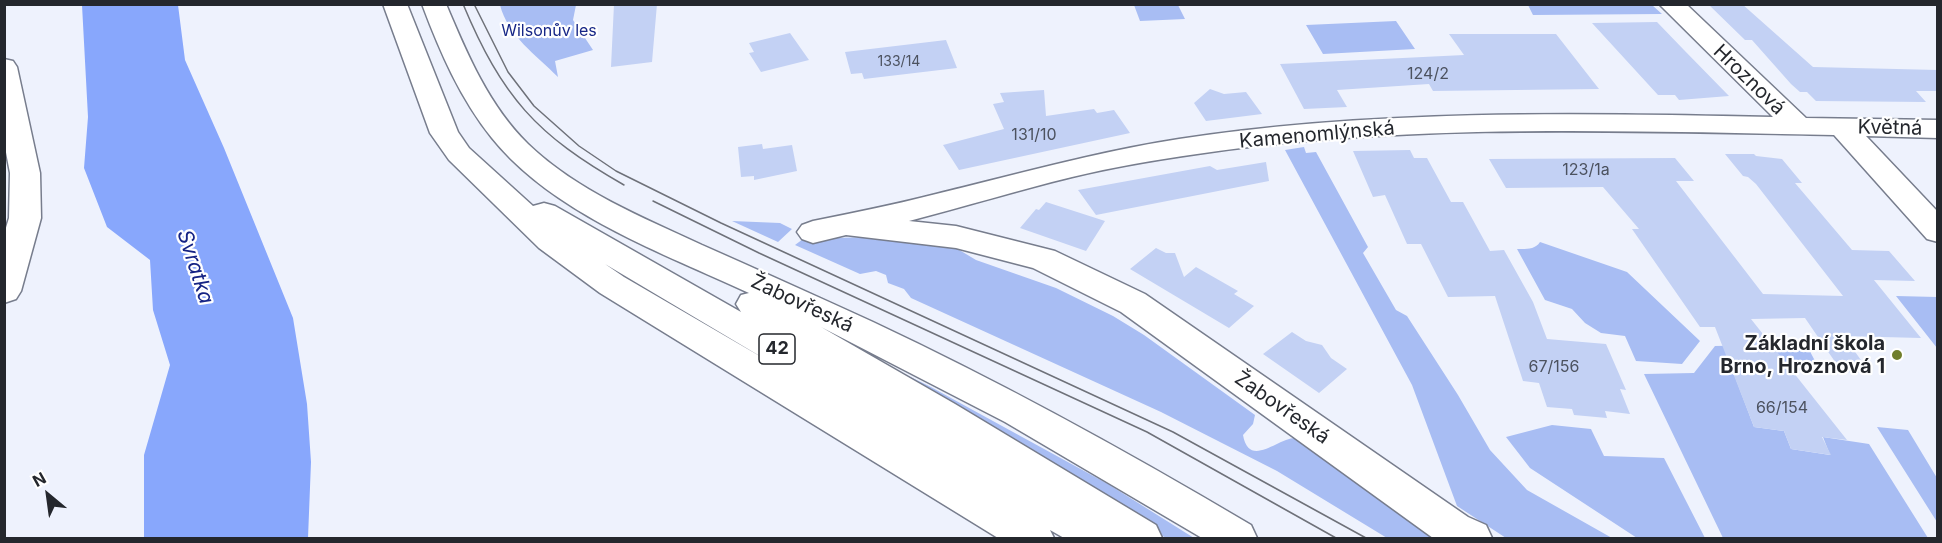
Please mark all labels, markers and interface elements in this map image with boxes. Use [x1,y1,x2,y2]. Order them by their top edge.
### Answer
park label: Wilsonův les [501,21,597,41]
street label: Hroznová [1708,40,1790,120]
house number: 133/14 [878,54,920,70]
house number: 124/2 [1407,64,1449,84]
street label: Květná [1857,115,1923,141]
street label: Kamenomlýnská [1238,116,1396,154]
house number: 131/10 [1011,125,1057,145]
house number: 123/1a [1562,160,1610,180]
water label: Svratka [171,227,219,307]
street label: Žabovřeská [747,270,857,338]
place label: Základní škola Brno, Hroznová 1 [1720,332,1885,379]
road number: 42 [759,334,795,364]
marker: Základní škola Brno, Hroznová 1 [1890,348,1904,362]
house number: 67/156 [1529,357,1579,377]
street label: Žabovřeská [1230,366,1334,450]
house number: 66/154 [1756,398,1808,418]
north arrow [18,465,78,525]
text: N [29,468,49,491]

